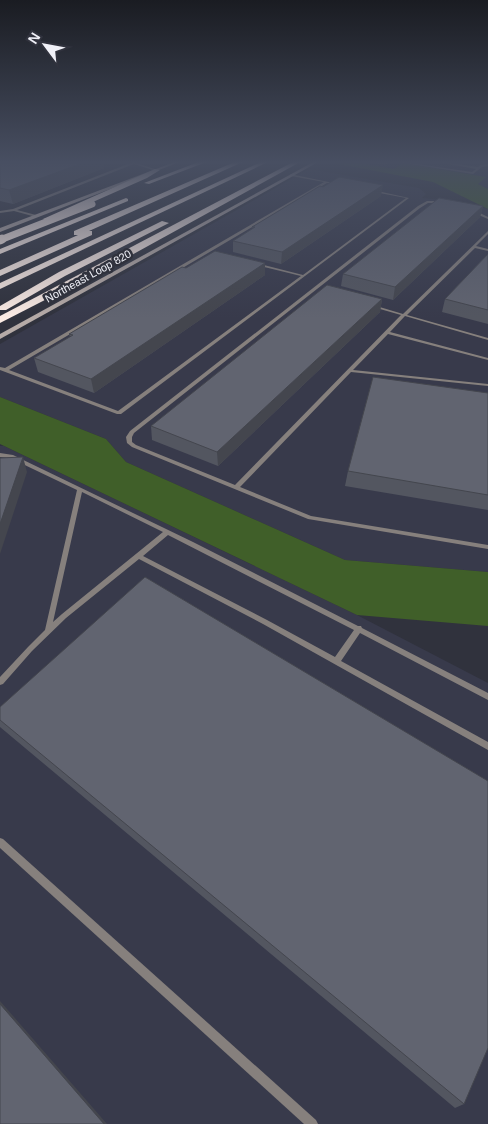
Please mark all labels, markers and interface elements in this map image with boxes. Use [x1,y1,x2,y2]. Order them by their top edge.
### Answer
north arrow [20,20,70,70]
text: N [25,30,43,47]
street label: Northeast Loop 820 [43,247,133,305]

